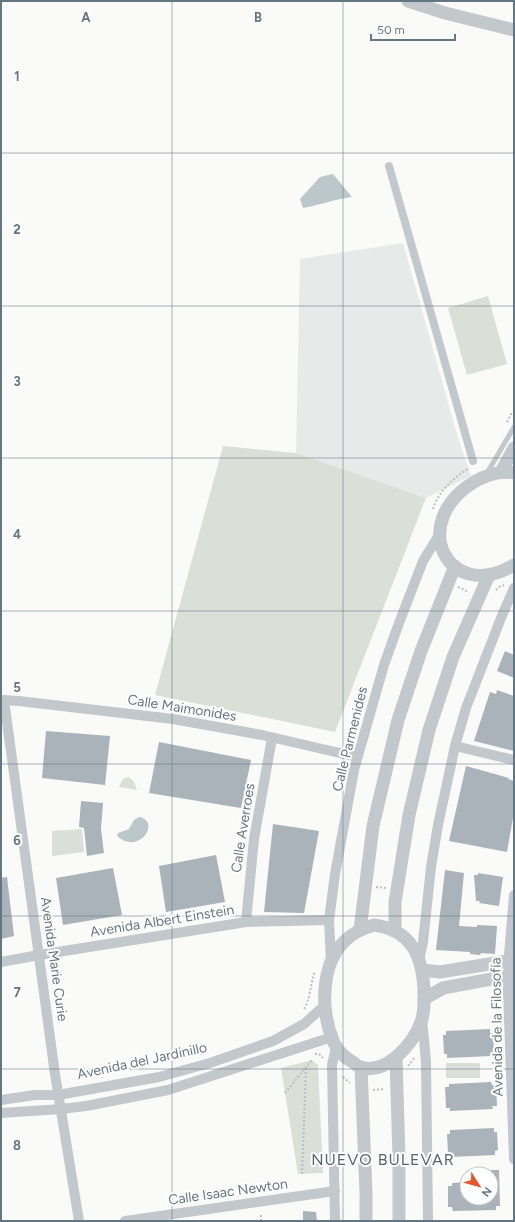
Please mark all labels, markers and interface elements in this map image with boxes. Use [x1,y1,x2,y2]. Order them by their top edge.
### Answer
text: A [81,10,91,25]
text: B [254,10,262,25]
scale bar [371,16,455,42]
text: 50 m [377,23,405,37]
text: 1 [14,69,20,84]
text: 2 [13,222,21,237]
text: 3 [13,374,21,389]
text: 4 [13,527,21,542]
text: 5 [13,680,21,695]
street label: Calle Parmenides [329,685,371,793]
street label: Calle Maimonides [126,691,238,725]
street label: Calle Averroes [228,782,258,874]
text: 6 [13,833,21,848]
street label: Avenida Marie Curie [37,896,71,1023]
street label: Avenida Albert Einstein [89,901,235,941]
street label: Avenida de la Filosofía [487,957,507,1097]
text: 7 [13,985,21,1000]
street label: Avenida del Jardinillo [76,1039,208,1083]
text: 8 [13,1138,21,1153]
district label: NUEVO BULEVAR [311,1150,455,1169]
north arrow [459,1166,499,1206]
street label: Calle Isaac Newton [167,1175,289,1209]
text: N [479,1184,494,1199]

